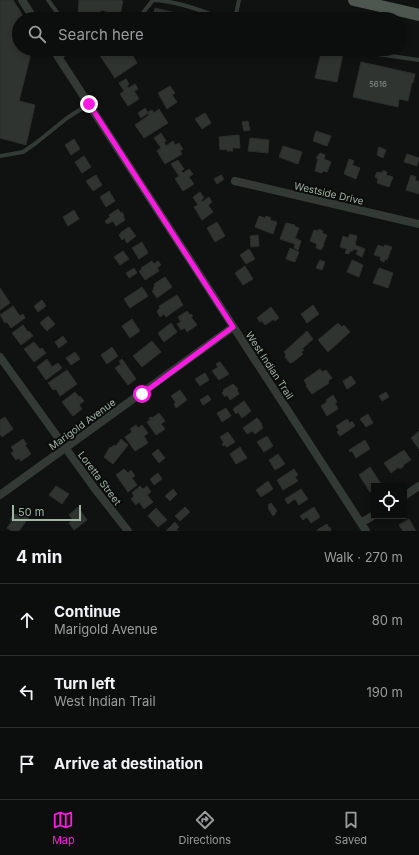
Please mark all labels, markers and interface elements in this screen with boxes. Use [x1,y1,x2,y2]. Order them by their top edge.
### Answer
search box [12,12,407,56]
icon: search [26,23,48,45]
text: Search here [58,25,144,44]
house number: 5616 [369,79,387,89]
route end [80,95,98,113]
street label: Westside Drive [293,179,365,207]
street label: West Indian Trail [244,329,296,401]
route start [133,385,151,403]
street label: Marigold Avenue [46,396,118,452]
street label: Loretta Street [76,449,125,508]
map controls [371,483,407,519]
button: locate [371,483,407,519]
scale bar [12,503,81,522]
text: 50 m [18,505,44,519]
text: 4 min [16,547,62,567]
text: Walk · 270 m [324,549,403,565]
text: Continue [54,602,121,621]
icon: ahead [16,609,38,631]
text: 80 m [372,612,403,628]
text: Marigold Avenue [54,621,158,637]
text: Turn left [54,674,115,693]
icon: left [16,681,38,703]
text: 190 m [366,684,403,700]
text: West Indian Trail [54,693,156,709]
icon: arrive [16,753,38,775]
text: Arrive at destination [54,754,203,773]
tab: Map [52,809,75,847]
tab: Directions [179,809,231,847]
tab: Saved [335,809,367,847]

